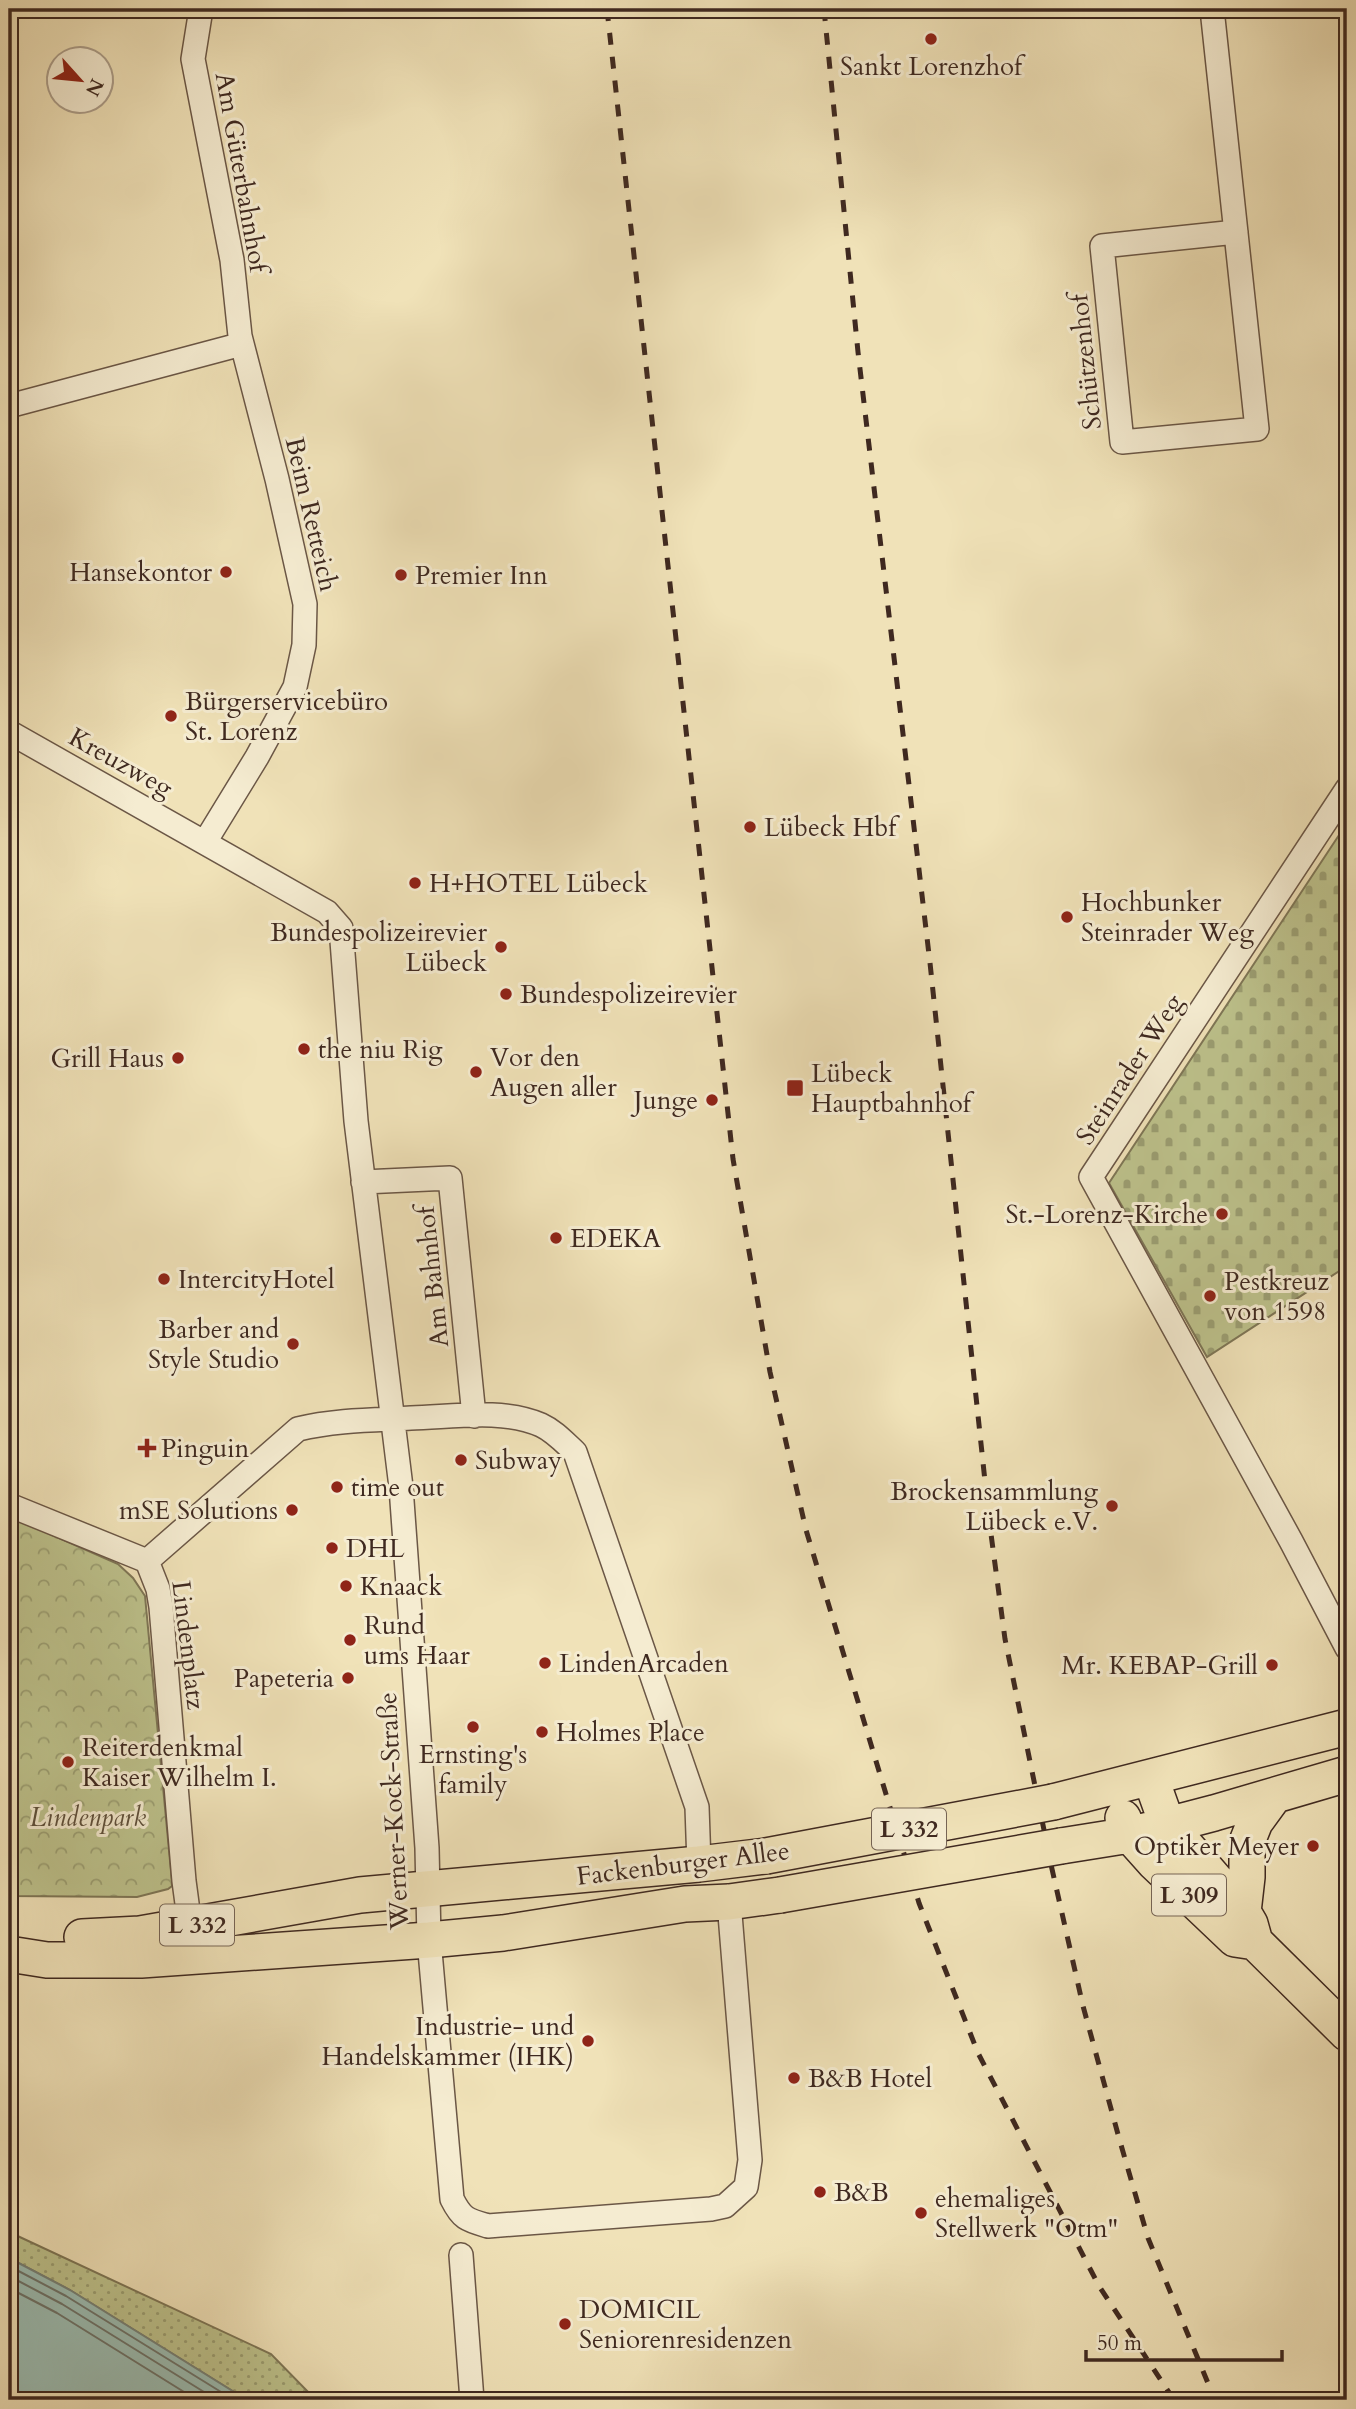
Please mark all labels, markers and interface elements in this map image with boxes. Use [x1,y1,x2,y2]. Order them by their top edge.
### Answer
marker: Sankt Lorenzhof [923,31,939,47]
north arrow [46,46,116,116]
place label: Sankt Lorenzhof [840,49,1026,84]
street label: Am Güterbahnhof [207,69,277,279]
text: N [79,74,110,101]
street label: Schützenhof [1061,288,1110,431]
street label: Beim Retteich [277,434,346,595]
place label: Hansekontor [69,555,213,590]
place label: Premier Inn [415,558,548,593]
marker: Hansekontor [218,564,234,580]
marker: Premier Inn [393,567,409,583]
place label: Bürgerservicebüro St. Lorenz [185,684,388,749]
marker: Bürgerservicebüro St. Lorenz [163,708,179,724]
street label: Kreuzweg [63,720,179,806]
place label: Lübeck Hbf [764,810,900,845]
marker: Lübeck Hbf [742,819,758,835]
place label: H+HOTEL Lübeck [429,866,648,901]
marker: H+HOTEL Lübeck [407,875,423,891]
place label: Hochbunker Steinrader Weg [1081,885,1254,950]
marker: Hochbunker Steinrader Weg [1059,909,1075,925]
place label: Bundespolizeirevier Lübeck [270,915,488,980]
marker: Bundespolizeirevier Lübeck [493,939,509,955]
place label: Bundespolizeirevier [520,977,737,1012]
marker: Bundespolizeirevier [498,986,514,1002]
street label: Steinrader Weg [1068,987,1191,1151]
place label: the niu Rig [318,1032,443,1067]
place label: Vor den Augen aller [490,1040,617,1105]
place label: Grill Haus [50,1041,164,1076]
marker: the niu Rig [296,1041,312,1057]
marker: Grill Haus [170,1050,186,1066]
place label: Lübeck Hauptbahnhof [811,1056,975,1121]
marker: Vor den Augen aller [468,1064,484,1080]
marker: Lübeck Hauptbahnhof [785,1078,805,1098]
place label: Junge [630,1083,698,1118]
marker: Junge [704,1092,720,1108]
place label: St.-Lorenz-Kirche [1005,1197,1208,1232]
street label: Am Bahnhof [407,1201,457,1349]
marker: St.-Lorenz-Kirche [1214,1206,1230,1222]
place label: EDEKA [570,1221,662,1256]
marker: EDEKA [548,1230,564,1246]
place label: IntercityHotel [178,1262,335,1297]
place label: Pestkreuz von 1598 [1224,1264,1330,1329]
marker: IntercityHotel [156,1271,172,1287]
marker: Pestkreuz von 1598 [1202,1288,1218,1304]
place label: Barber and Style Studio [148,1312,279,1377]
marker: Barber and Style Studio [285,1336,301,1352]
place label: Pinguin [161,1431,250,1466]
marker: Pinguin [139,1440,155,1456]
place label: Subway [475,1443,562,1478]
marker: Subway [453,1452,469,1468]
place label: time out [351,1470,444,1505]
place label: Brockensammlung Lübeck e.V. [890,1474,1098,1539]
marker: time out [329,1479,345,1495]
place label: mSE Solutions [119,1493,278,1528]
marker: Brockensammlung Lübeck e.V. [1104,1498,1120,1514]
marker: mSE Solutions [284,1502,300,1518]
place label: DHL [346,1531,405,1566]
marker: DHL [324,1540,340,1556]
place label: Knaack [360,1569,442,1604]
marker: Knaack [338,1578,354,1594]
street label: Lindenplatz [163,1579,214,1712]
place label: Rund ums Haar [364,1608,470,1673]
marker: Rund ums Haar [342,1632,358,1648]
place label: LindenArcaden [559,1646,729,1681]
place label: Mr. KEBAP-Grill [1061,1648,1258,1683]
marker: LindenArcaden [537,1655,553,1671]
marker: Mr. KEBAP-Grill [1264,1657,1280,1673]
place label: Papeteria [234,1661,334,1696]
marker: Papeteria [340,1670,356,1686]
street label: Werner-Kock-Straße [370,1691,417,1932]
place label: Holmes Place [556,1715,705,1750]
marker: Ernsting's family [465,1719,481,1735]
marker: Holmes Place [534,1724,550,1740]
place label: Reiterdenkmal Kaiser Wilhelm I. [82,1730,277,1795]
place label: Ernsting's family [419,1737,527,1802]
marker: Reiterdenkmal Kaiser Wilhelm I. [60,1754,76,1770]
park label: Lindenpark [30,1800,146,1835]
road number: L 332 [872,1808,946,1850]
place label: Optiker Meyer [1134,1829,1300,1864]
street label: Fackenburger Allee [575,1833,792,1894]
marker: Optiker Meyer [1305,1838,1321,1854]
road number: L 309 [1152,1874,1226,1916]
road number: L 332 [160,1904,234,1946]
place label: Industrie- und Handelskammer (IHK) [321,2009,574,2074]
marker: Industrie- und Handelskammer (IHK) [580,2033,596,2049]
place label: B&B Hotel [808,2061,932,2096]
marker: B&B Hotel [786,2070,802,2086]
place label: B&B [834,2175,889,2210]
place label: ehemaliges Stellwerk "Otm" [935,2181,1118,2246]
marker: B&B [812,2184,828,2200]
marker: ehemaliges Stellwerk "Otm" [913,2205,929,2221]
place label: DOMICIL Seniorenresidenzen [579,2292,792,2357]
marker: DOMICIL Seniorenresidenzen [557,2316,573,2332]
scale bar [1086,2318,1282,2362]
text: 50 m [1097,2329,1142,2358]

